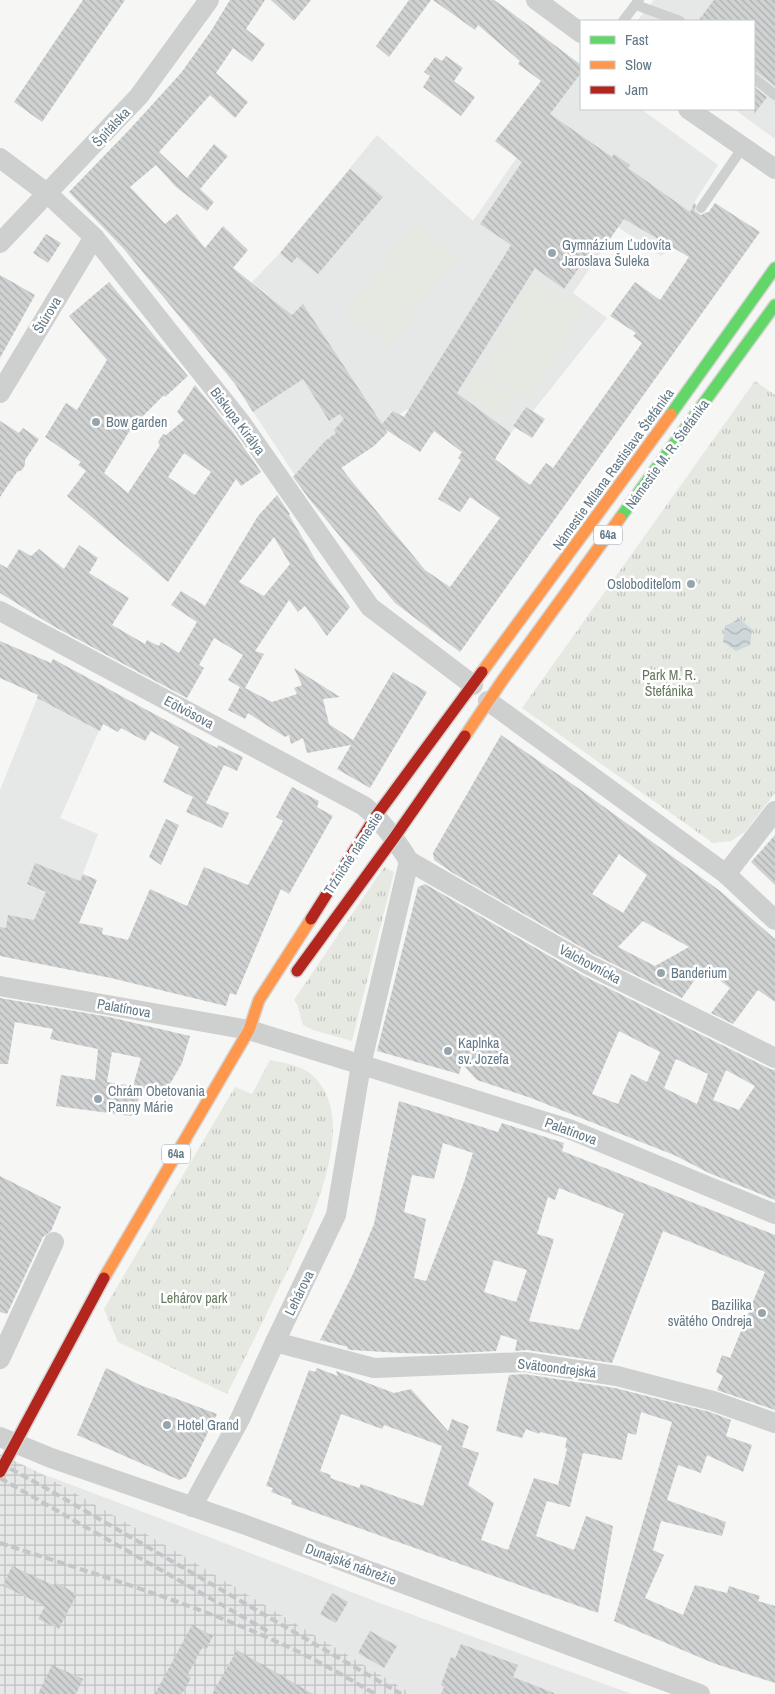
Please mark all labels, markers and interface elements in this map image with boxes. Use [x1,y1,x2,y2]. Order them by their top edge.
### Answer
legend [580,20,755,110]
text: Fast [625,29,649,50]
text: Slow [625,54,652,75]
text: Jam [625,79,648,100]
street label: Špitálska [88,103,134,150]
place label: Gymnázium Ľudovíta Jaroslava Šuleka [562,236,672,270]
marker: Gymnázium Ľudovíta Jaroslava Šuleka [546,247,558,259]
street label: Štúrova [29,293,65,337]
street label: Biskupa Királya [207,383,270,459]
street label: Námestie Milana Rastislava Štefánika [548,384,678,553]
street label: Námestie M. R. Štefánika [621,395,713,512]
place label: Bow garden [106,413,167,431]
marker: Bow garden [90,416,102,428]
road number: 64a [594,526,622,544]
place label: Osloboditeľom [607,575,681,593]
marker: Osloboditeľom [685,578,697,590]
park label: Park M. R. Štefánika [642,666,696,700]
street label: Eötvösova [161,691,217,733]
street label: Tržničné námestie [320,808,386,898]
street label: Valchovnícka [556,940,625,988]
place label: Banderium [671,964,727,982]
marker: Banderium [655,967,667,979]
street label: Palatínova [96,994,153,1022]
place label: Kaplnka sv. Jozefa [458,1034,509,1068]
marker: Kaplnka sv. Jozefa [442,1045,454,1057]
place label: Chrám Obetovania Panny Márie [108,1082,206,1116]
marker: Chrám Obetovania Panny Márie [92,1093,104,1105]
street label: Palatínova [542,1113,600,1149]
road number: 64a [162,1144,190,1164]
street label: Lehárova [280,1267,318,1318]
park label: Lehárov park [160,1289,228,1307]
place label: Bazilika svätého Ondreja [668,1296,753,1330]
marker: Bazilika svätého Ondreja [756,1307,768,1319]
street label: Svätoondrejská [517,1354,598,1382]
place label: Hotel Grand [177,1416,239,1434]
marker: Hotel Grand [161,1419,173,1431]
street label: Dunajské nábrežie [303,1539,399,1589]

